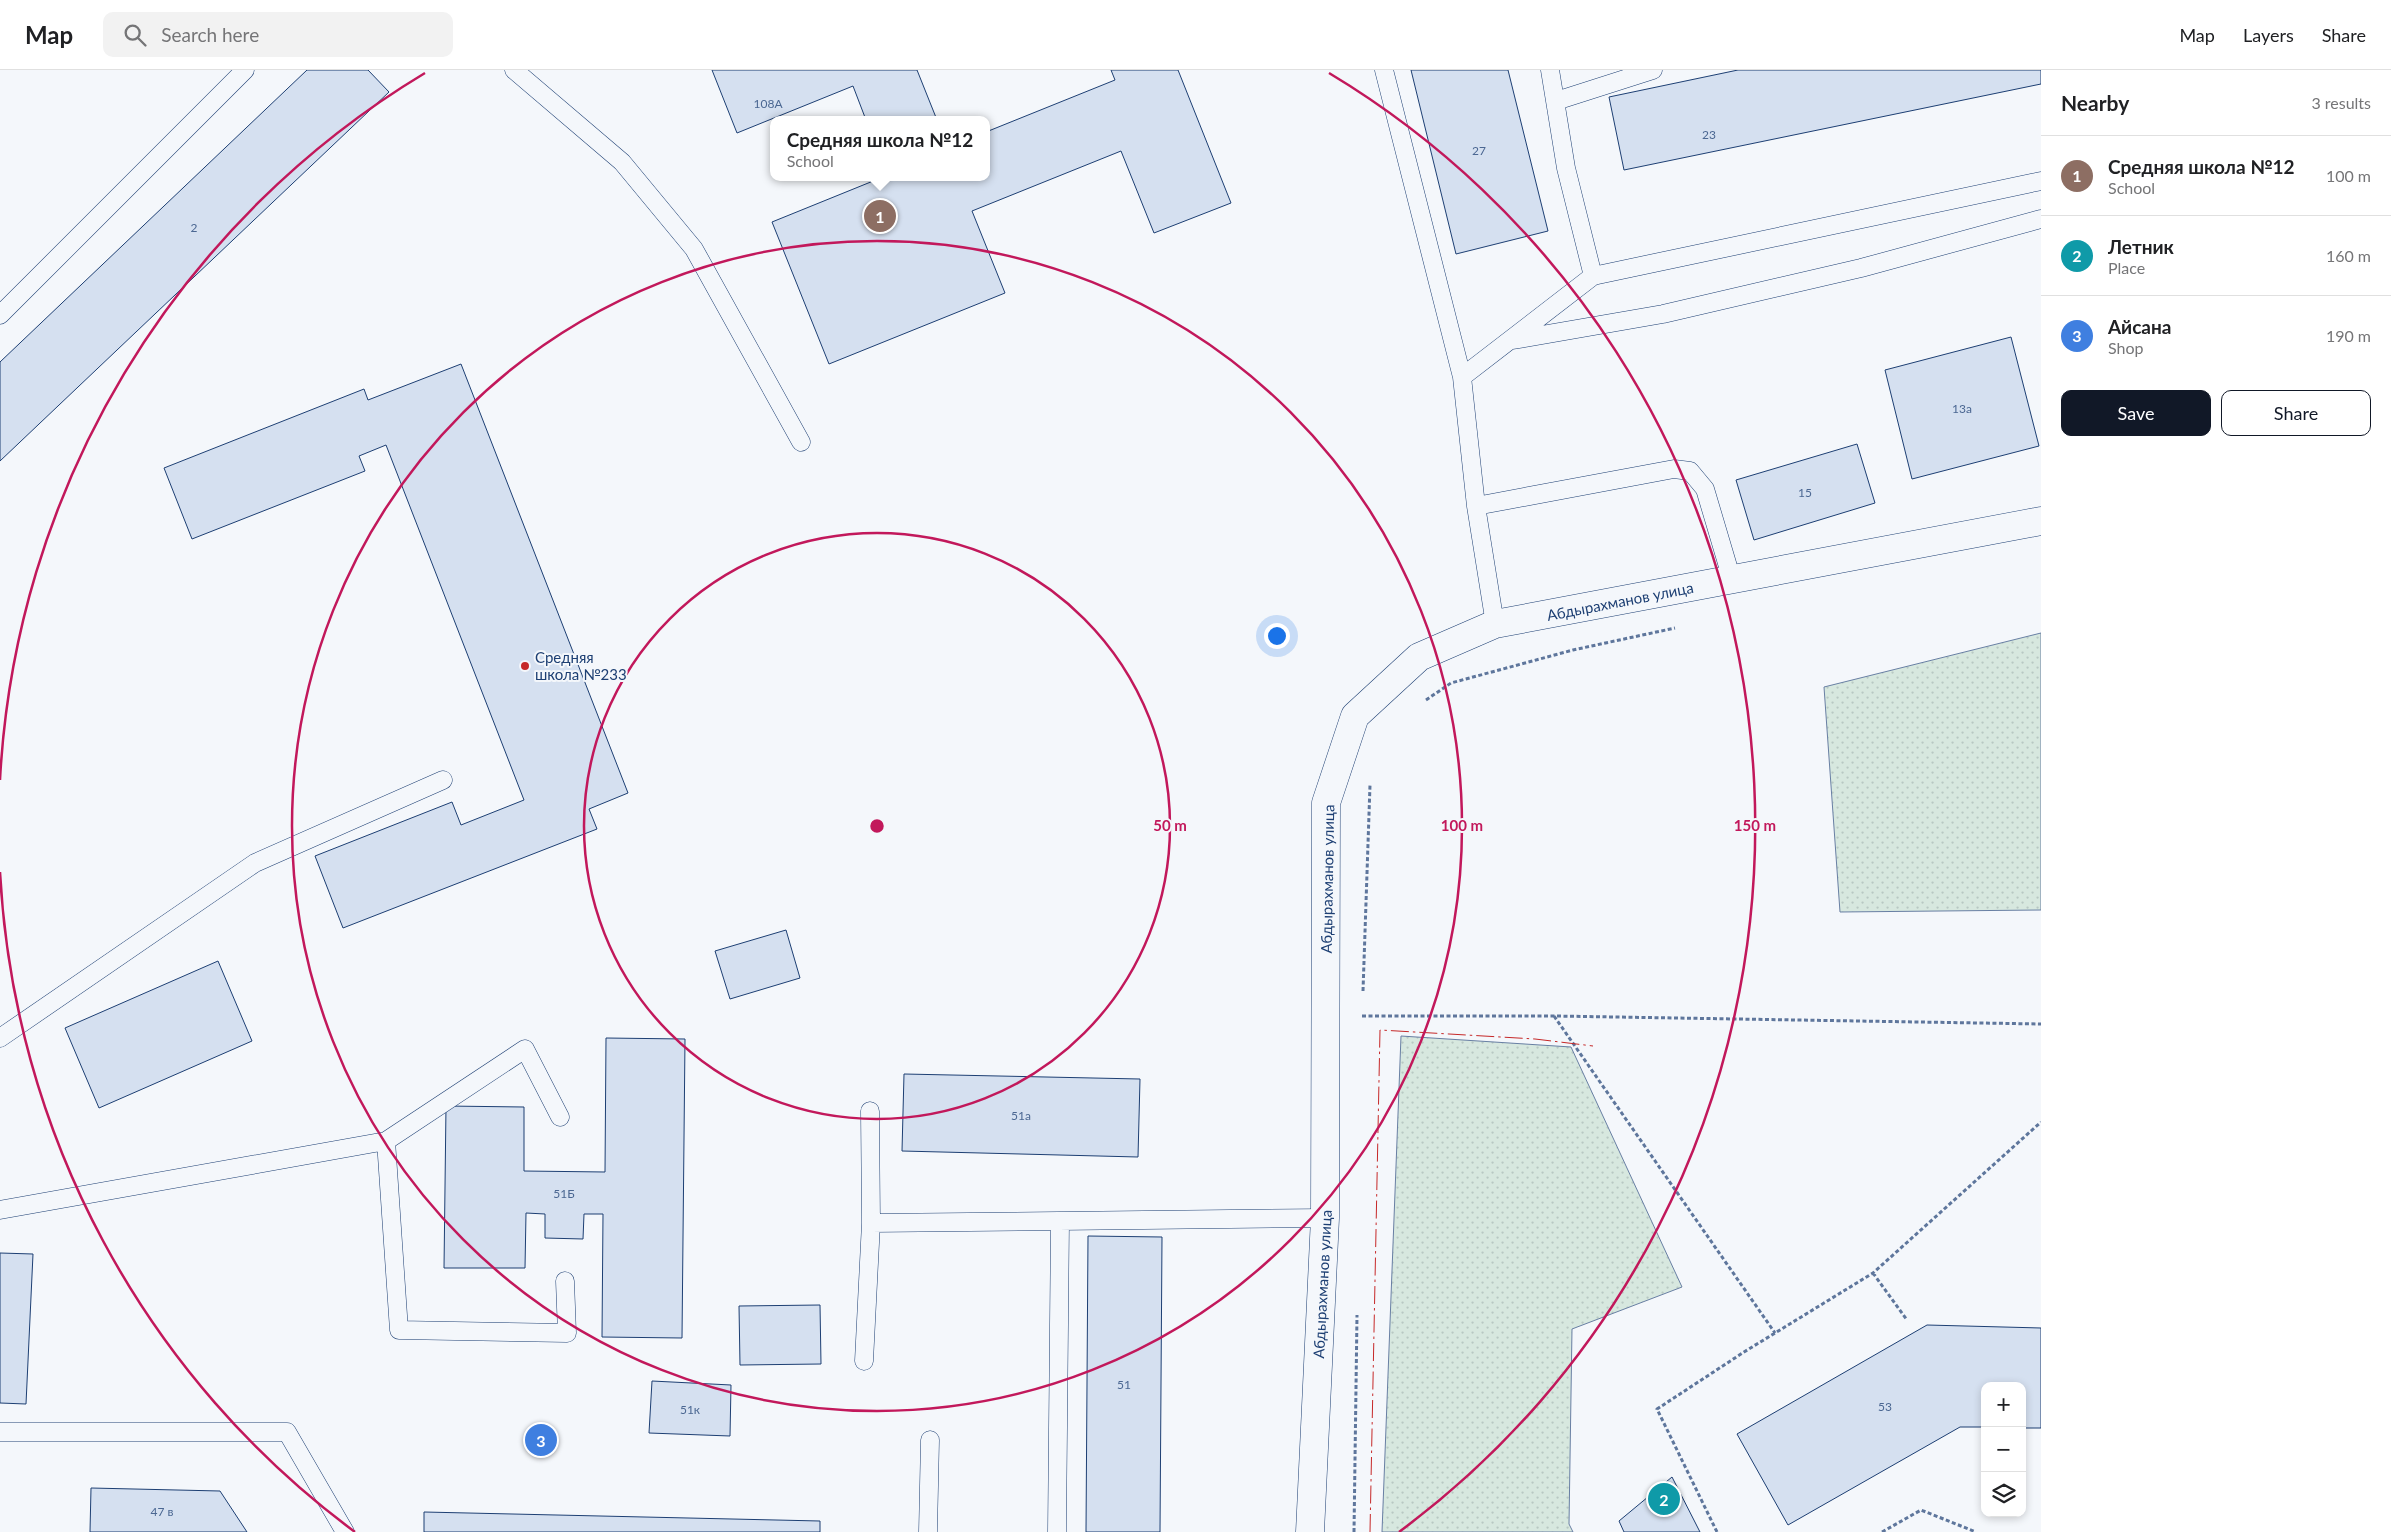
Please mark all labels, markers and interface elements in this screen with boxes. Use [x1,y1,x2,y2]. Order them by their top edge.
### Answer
search box [103,12,453,57]
text: Map [25,20,73,49]
icon: search [121,21,149,49]
text: Search here [161,23,259,46]
text: Map [2179,24,2215,46]
text: Layers [2243,24,2294,46]
text: Share [2322,24,2366,46]
text: Nearby [2061,90,2129,115]
text: 3 results [2311,93,2371,112]
house number: 108А [754,96,783,111]
popup [770,116,990,181]
house number: 23 [1702,127,1716,142]
text: Средняя школа №12 [787,128,973,151]
house number: 27 [1472,143,1486,158]
text: School [787,151,834,170]
text: Средняя школа №12 [2108,155,2295,178]
text: 1 [2072,166,2082,185]
text: 100 m [2326,166,2371,185]
text: School [2108,178,2155,197]
pin: 1 [864,197,896,235]
house number: 2 [191,220,198,235]
text: Летник [2108,235,2174,258]
text: 2 [2072,246,2082,265]
text: 160 m [2326,246,2371,265]
text: Place [2108,258,2145,277]
text: Айсана [2108,315,2171,338]
text: 3 [2072,326,2082,345]
text: 190 m [2326,326,2371,345]
text: Shop [2108,338,2144,357]
button: Save [2061,390,2211,436]
button: Share [2221,390,2371,436]
house number: 13а [1952,401,1972,416]
house number: 15 [1798,485,1812,500]
street label: Абдырахманов улица [1545,578,1695,624]
your location [1264,623,1290,649]
place label: Средняя школа №233 [535,648,627,683]
marker: Средняя школа №233 [519,660,531,672]
street label: Абдырахманов улица [1317,804,1337,954]
text: 50 m [1153,816,1187,834]
text: 100 m [1441,816,1483,834]
text: 150 m [1734,816,1776,834]
centre of rings [868,817,886,835]
house number: 51а [1011,1108,1031,1123]
house number: 51Б [553,1186,575,1201]
street label: Абдырахманов улица [1309,1209,1335,1359]
house number: 51 [1117,1377,1131,1392]
map controls [1981,1382,2026,1517]
button: + [1981,1382,2026,1427]
house number: 53 [1878,1399,1892,1414]
house number: 51к [680,1402,701,1417]
pin: 3 [525,1421,557,1459]
button: − [1981,1427,2026,1472]
button: layers [1981,1472,2026,1517]
pin: 2 [1648,1480,1680,1518]
house number: 47 в [151,1504,174,1519]

